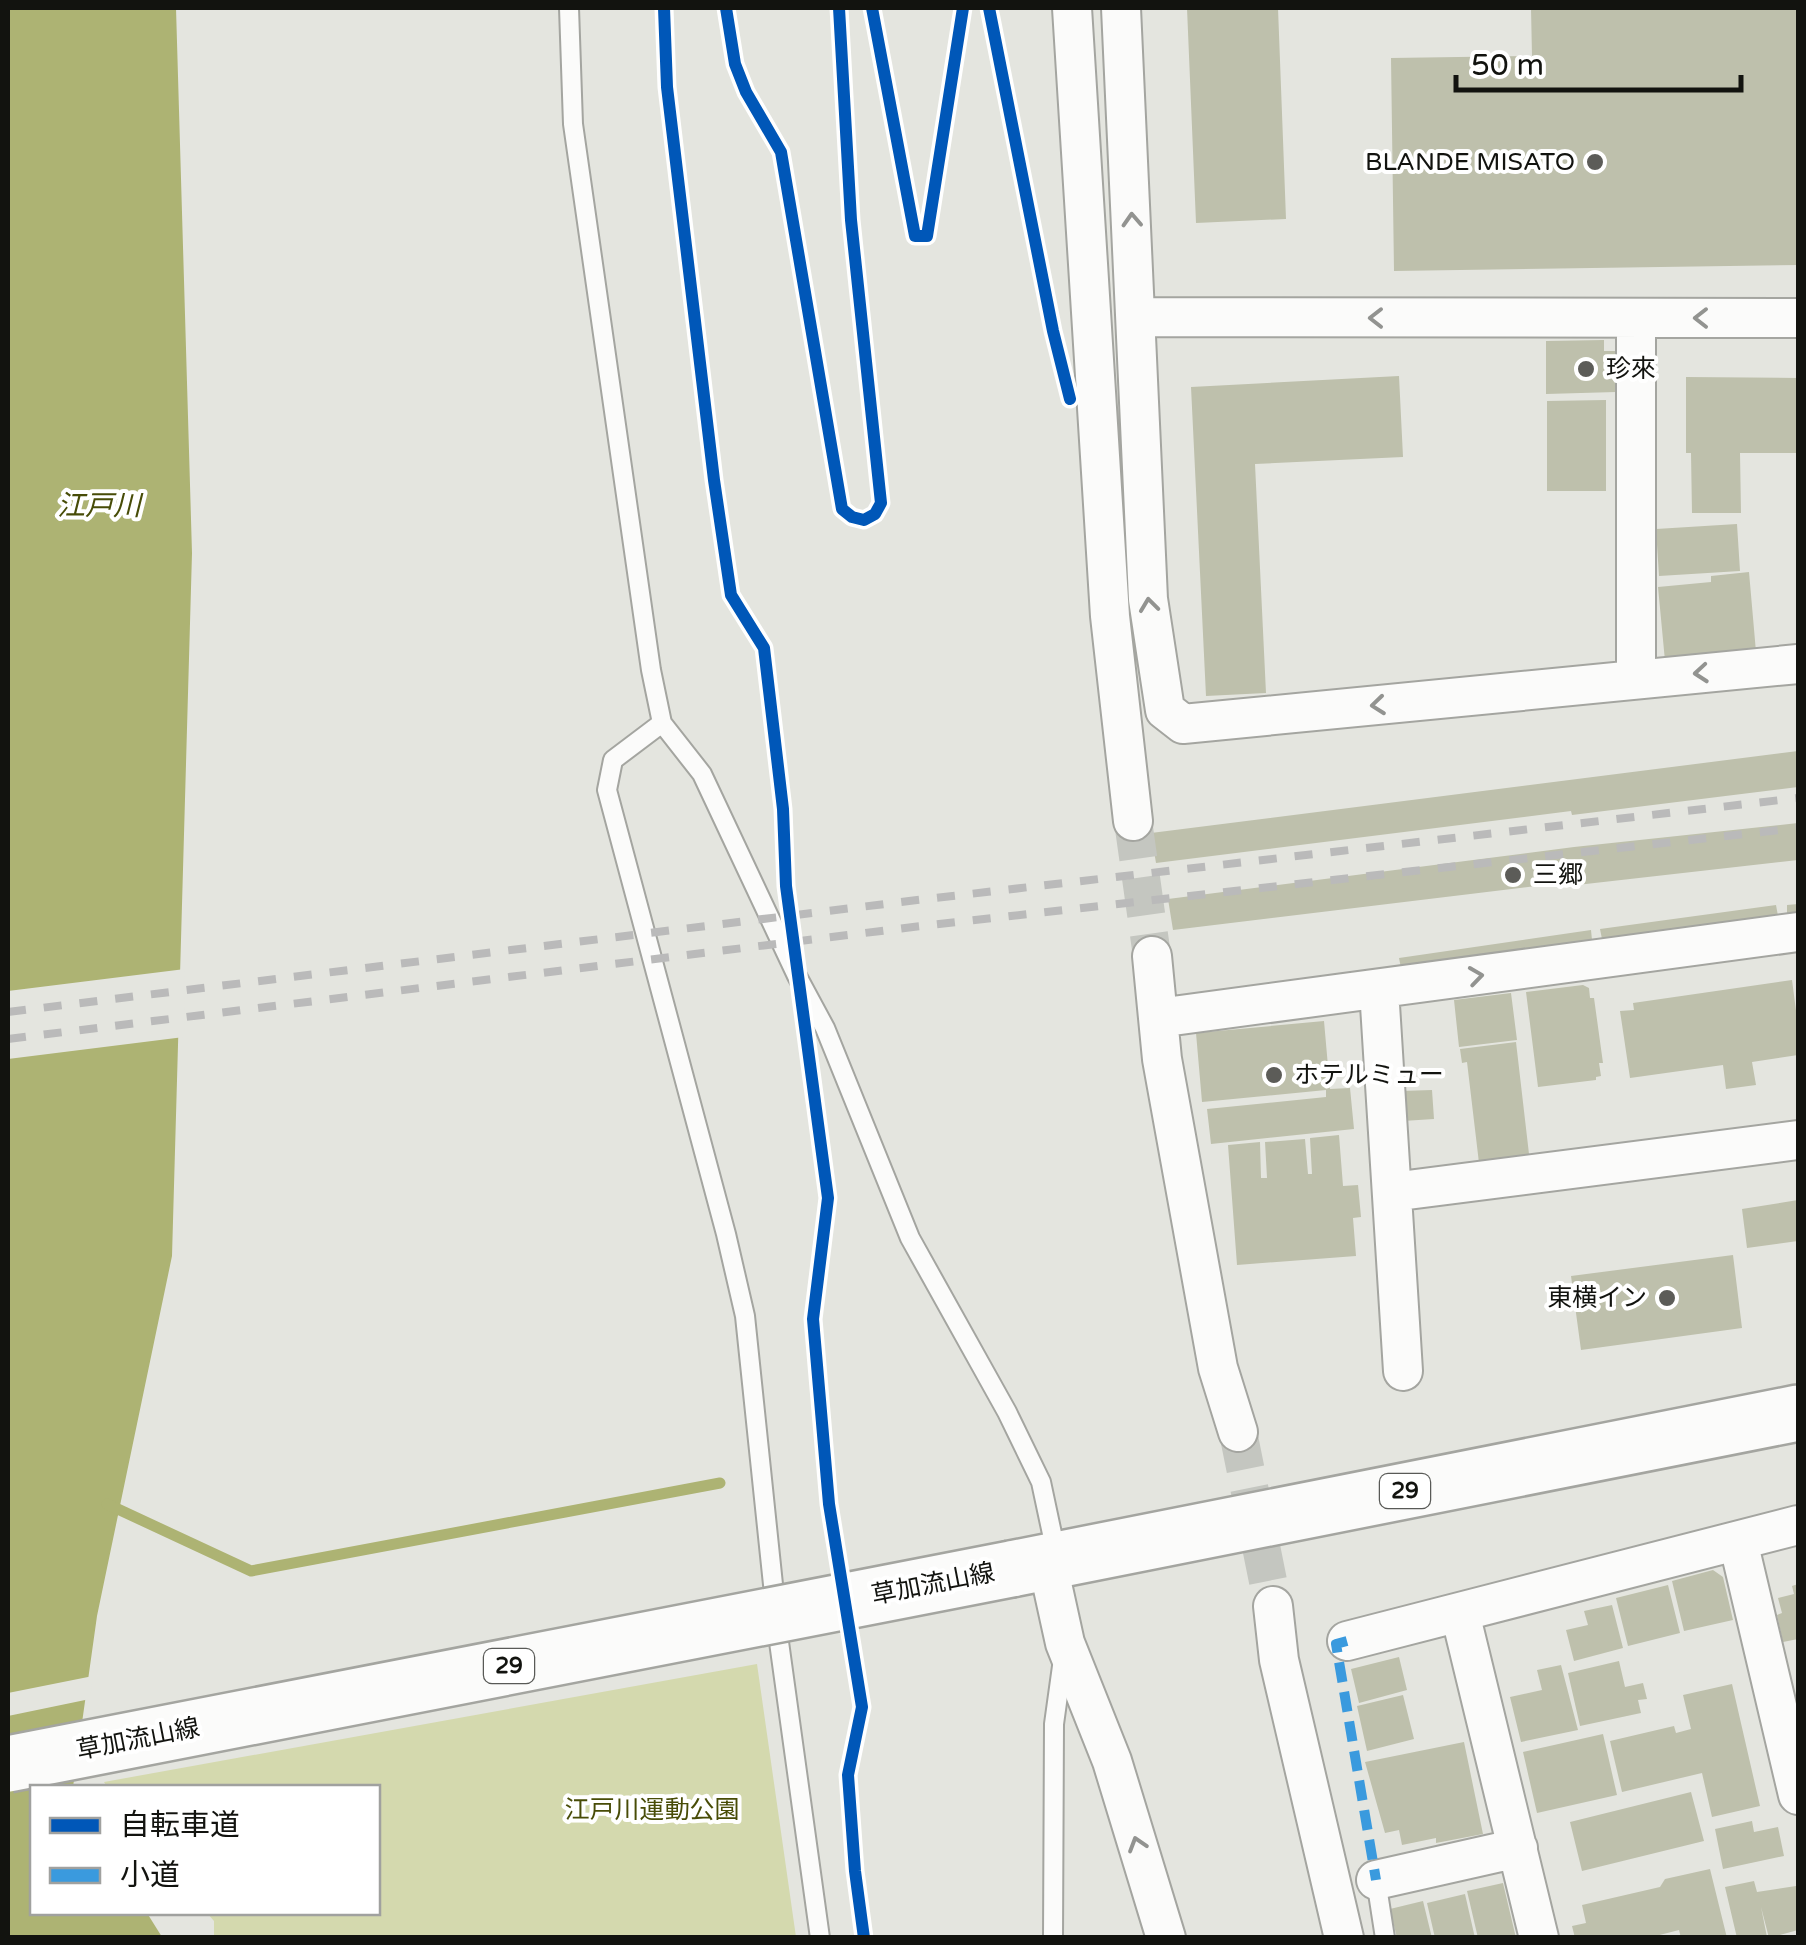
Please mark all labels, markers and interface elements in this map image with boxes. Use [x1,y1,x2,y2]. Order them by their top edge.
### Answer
scale bar [1456,30,1741,92]
text: 50 m [1471,47,1544,84]
place label: BLANDE MISATO [1365,147,1575,177]
marker: BLANDE MISATO [1584,151,1606,173]
one-way arrow [1122,211,1143,227]
one-way arrow [1368,307,1384,329]
one-way arrow [1693,307,1708,329]
place label: 珍來 [1606,354,1656,384]
marker: 珍來 [1575,358,1597,380]
water label: 江戸川 [57,489,144,523]
one-way arrow [1140,596,1161,613]
one-way arrow [1693,661,1709,683]
one-way arrow [1370,694,1386,715]
place label: 三郷 [1533,860,1583,890]
marker: 三郷 [1502,864,1524,886]
one-way arrow [1468,966,1484,987]
place label: ホテルミュー [1294,1060,1444,1090]
marker: ホテルミュー [1263,1064,1285,1086]
place label: 東横イン [1547,1283,1647,1313]
marker: 東横イン [1656,1287,1678,1309]
road number: 29 [1380,1474,1430,1508]
street label: 草加流山線 [869,1557,997,1611]
road number: 29 [484,1649,534,1683]
street label: 草加流山線 [74,1712,202,1766]
legend [30,1785,380,1915]
park label: 江戸川運動公園 [564,1795,740,1825]
text: 自転車道 [120,1807,240,1844]
one-way arrow [1129,1837,1149,1854]
text: 小道 [120,1857,180,1894]

